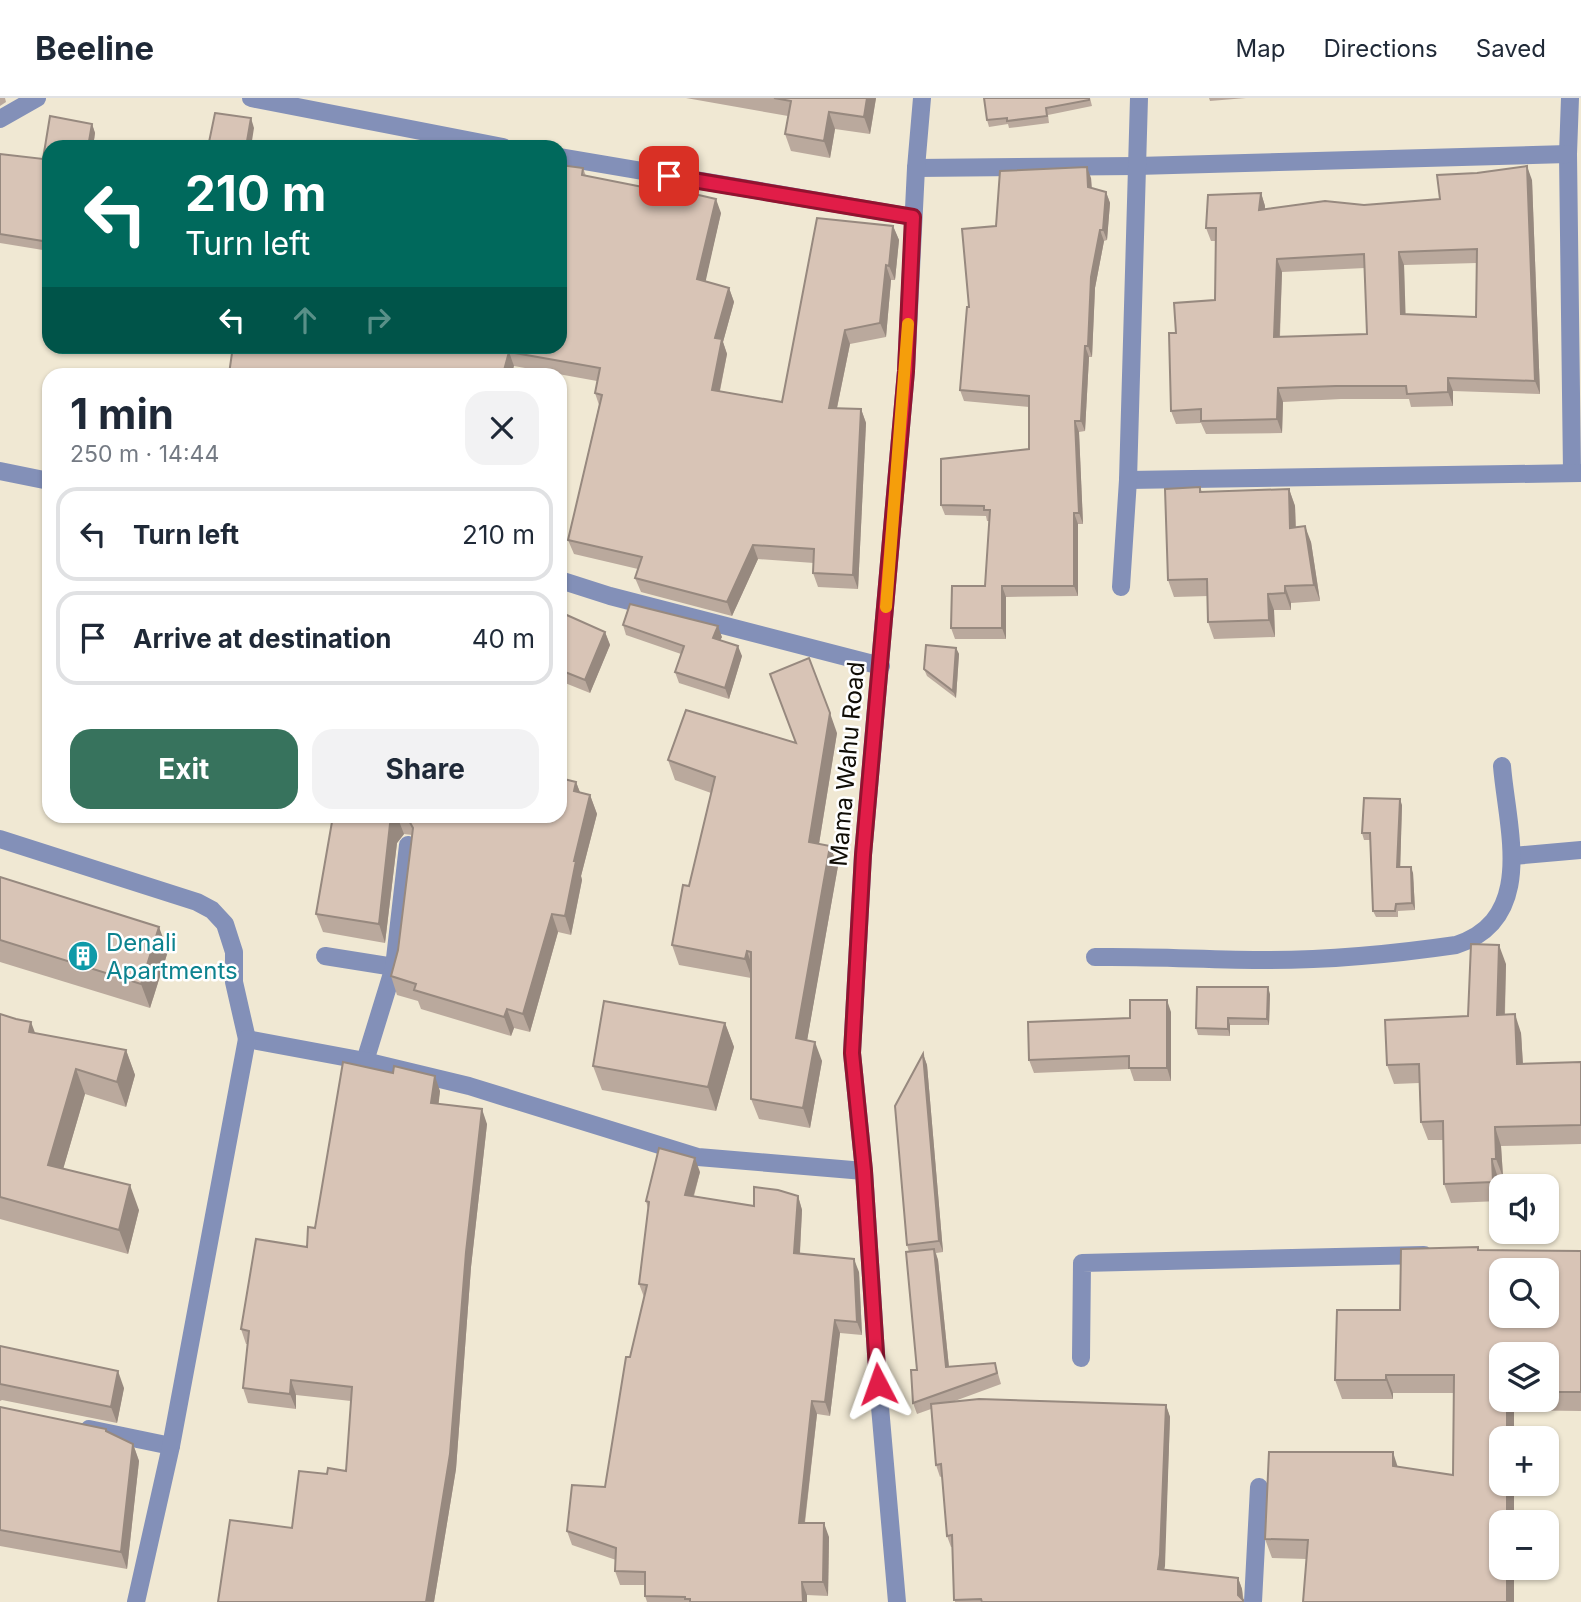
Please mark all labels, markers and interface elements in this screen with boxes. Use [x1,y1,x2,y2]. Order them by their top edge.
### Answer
text: Beeline [35,28,154,68]
text: Map [1236,34,1285,63]
text: Directions [1323,34,1438,63]
text: Saved [1476,34,1546,63]
pin [639,146,699,206]
icon: arrive [650,157,688,195]
text: 210 m [185,164,326,223]
icon: left [70,168,161,259]
text: Turn left [185,224,310,263]
icon: left [213,301,251,339]
icon: ahead [286,301,324,339]
icon: right [359,301,397,339]
text: 1 min [70,388,174,439]
button: close [465,391,539,465]
text: 250 m · 14:44 [70,440,219,468]
icon: left [74,515,112,553]
text: Turn left [133,519,239,550]
text: 210 m [462,519,535,550]
icon: arrive [74,619,112,657]
text: Arrive at destination [133,623,392,654]
text: 40 m [472,623,535,654]
street label: Mama Wahu Road [824,660,870,868]
button: Exit [70,729,298,809]
button: Share [312,729,539,809]
place label: Denali Apartments [106,928,238,985]
building icon: Denali Apartments [66,939,100,973]
map controls [1489,1174,1559,1580]
button: sound [1489,1174,1559,1244]
button: search [1489,1258,1559,1328]
button: layers [1489,1342,1559,1412]
position arrow [841,1347,915,1421]
button: + [1489,1426,1559,1496]
button: − [1489,1510,1559,1580]

